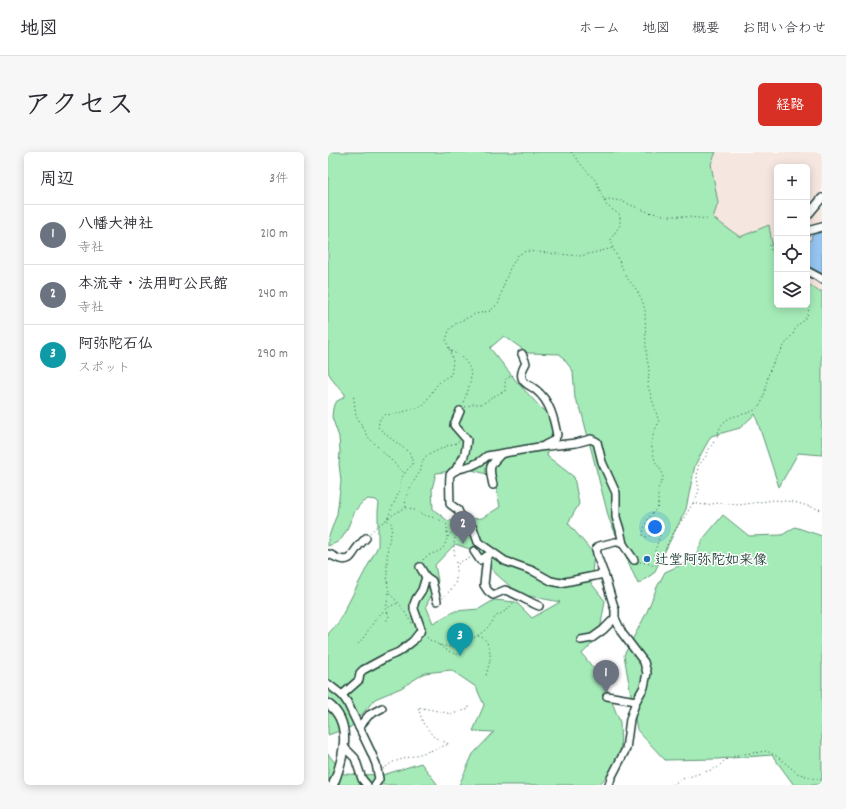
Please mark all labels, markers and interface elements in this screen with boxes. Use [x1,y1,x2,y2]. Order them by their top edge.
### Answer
text: 地図 [20,17,58,44]
text: ホーム [579,19,620,39]
text: 地図 [642,19,670,39]
text: 概要 [692,19,720,39]
text: お問い合わせ [742,19,826,39]
button: 経路 [758,83,822,126]
text: アクセス [24,88,134,128]
map controls [774,164,810,308]
button: + [774,164,810,200]
text: 周辺 [40,169,74,193]
text: 3件 [269,170,288,189]
button: − [774,200,810,236]
text: 八幡大神社 [78,214,153,236]
text: 1 [52,225,54,244]
text: 210 m [260,225,288,244]
button: locate [774,236,810,272]
text: 寺社 [78,239,104,258]
button: layers [774,272,810,308]
text: 本流寺・法用町公民館 [78,274,228,296]
text: 2 [50,285,56,304]
text: 240 m [258,285,288,304]
text: 寺社 [78,299,104,318]
text: 阿弥陀石仏 [78,334,153,356]
text: 3 [50,345,56,364]
text: 290 m [257,345,288,364]
text: スポット [78,359,130,378]
pin: 2 [450,511,476,544]
your location [645,517,665,537]
place label: 辻堂阿弥陀如来像 [655,551,767,571]
marker: 辻堂阿弥陀如来像 [642,554,652,564]
pin: 3 [447,623,473,656]
pin: 1 [593,660,619,693]

